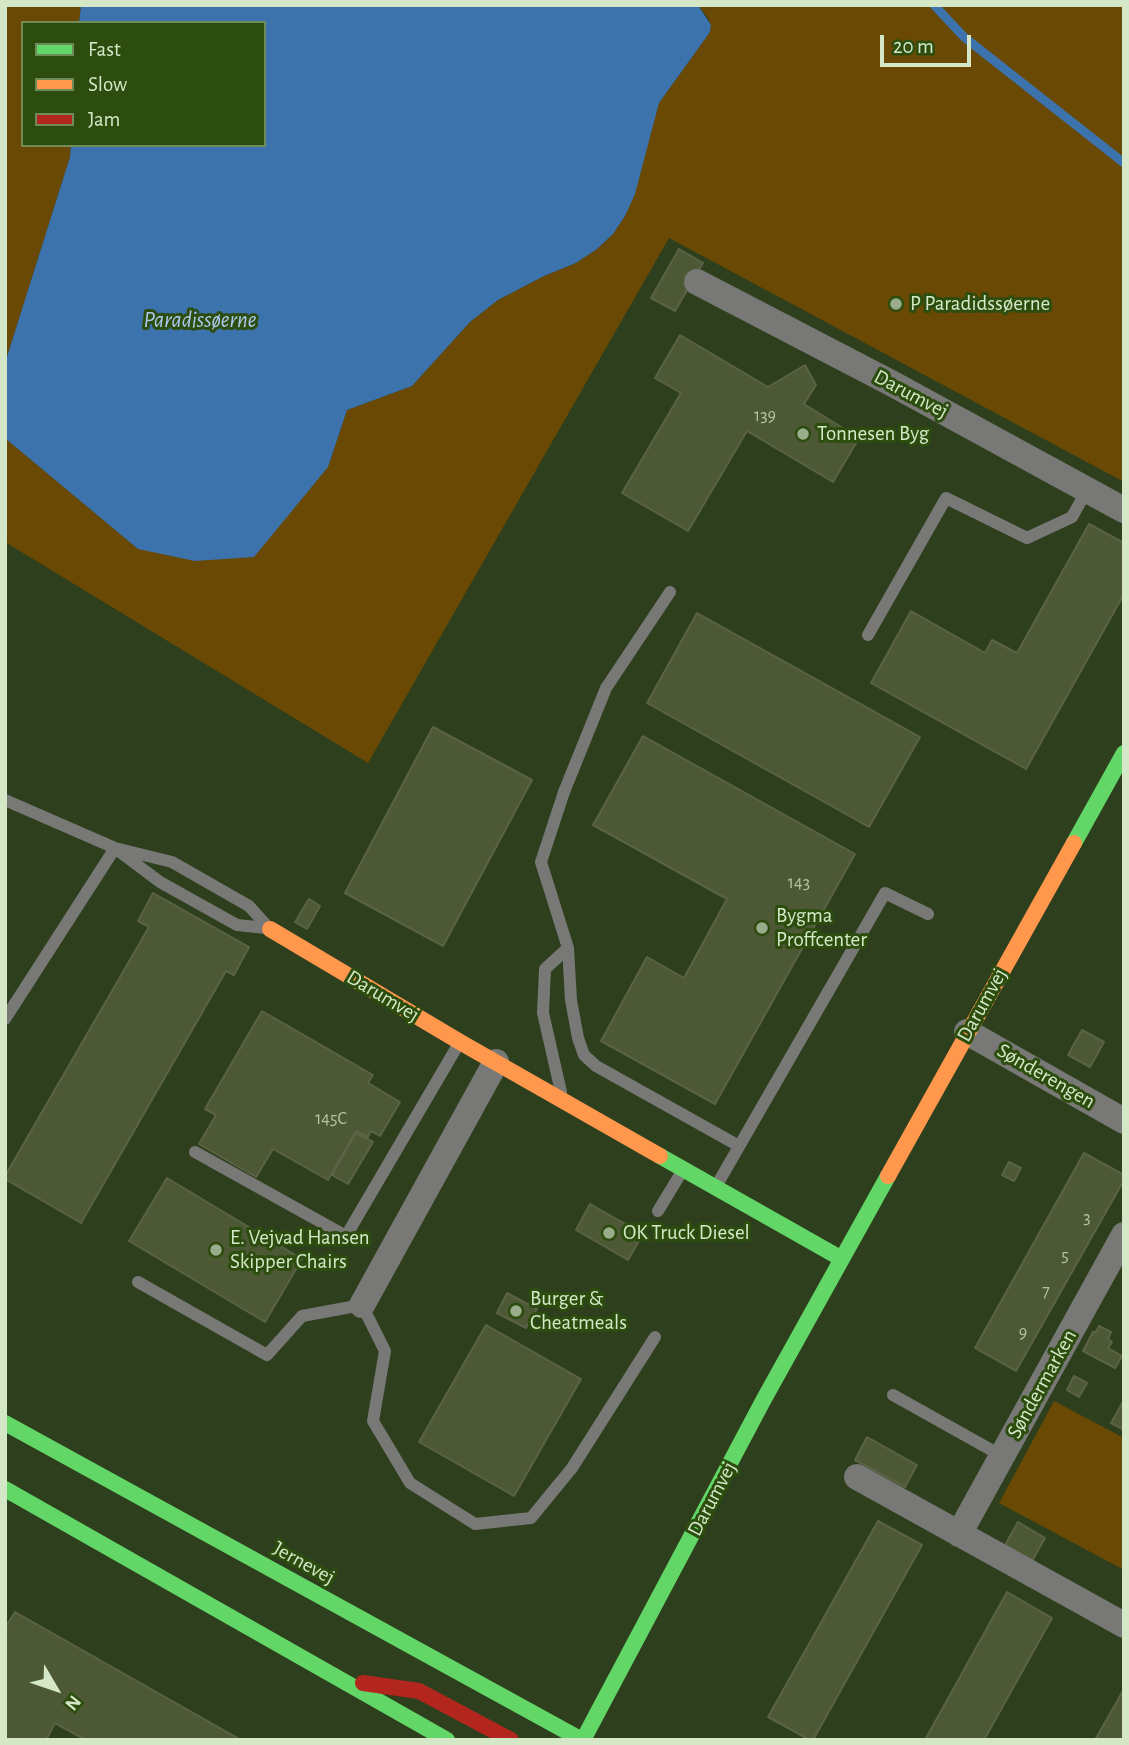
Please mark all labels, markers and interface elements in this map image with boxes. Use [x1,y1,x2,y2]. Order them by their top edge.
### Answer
legend [21,21,266,147]
scale bar [884,21,975,65]
text: 20 m [893,36,934,57]
text: Fast [88,39,121,60]
text: Slow [88,74,127,95]
text: Jam [88,109,120,130]
place label: P Paradidssøerne [910,291,1050,317]
marker: P Paradidssøerne [888,296,904,312]
water label: Paradissøerne [144,306,256,334]
street label: Darumvej [870,364,952,424]
house number: 139 [754,405,776,427]
place label: Tonnesen Byg [817,421,929,447]
marker: Tonnesen Byg [795,426,811,442]
house number: 143 [788,872,810,894]
place label: Bygma Proffcenter [776,903,867,953]
marker: Bygma Proffcenter [754,920,770,936]
street label: Darumvej [342,964,424,1028]
street label: Darumvej [951,964,1013,1046]
street label: Sønderengen [992,1038,1100,1114]
house number: 145C [315,1108,347,1130]
house number: 3 [1083,1207,1091,1229]
place label: OK Truck Diesel [623,1220,750,1246]
place label: E. Vejvad Hansen Skipper Chairs [230,1225,370,1275]
marker: OK Truck Diesel [601,1225,617,1241]
marker: E. Vejvad Hansen Skipper Chairs [208,1242,224,1258]
house number: 5 [1061,1245,1069,1267]
house number: 7 [1042,1281,1050,1303]
place label: Burger & Cheatmeals [530,1286,627,1336]
marker: Burger & Cheatmeals [508,1303,524,1319]
house number: 9 [1019,1322,1027,1344]
street label: Søndermarken [1002,1325,1082,1443]
street label: Darumvej [682,1458,742,1540]
street label: Jernevej [269,1536,339,1590]
north arrow [21,1654,91,1724]
text: N [61,1691,84,1714]

